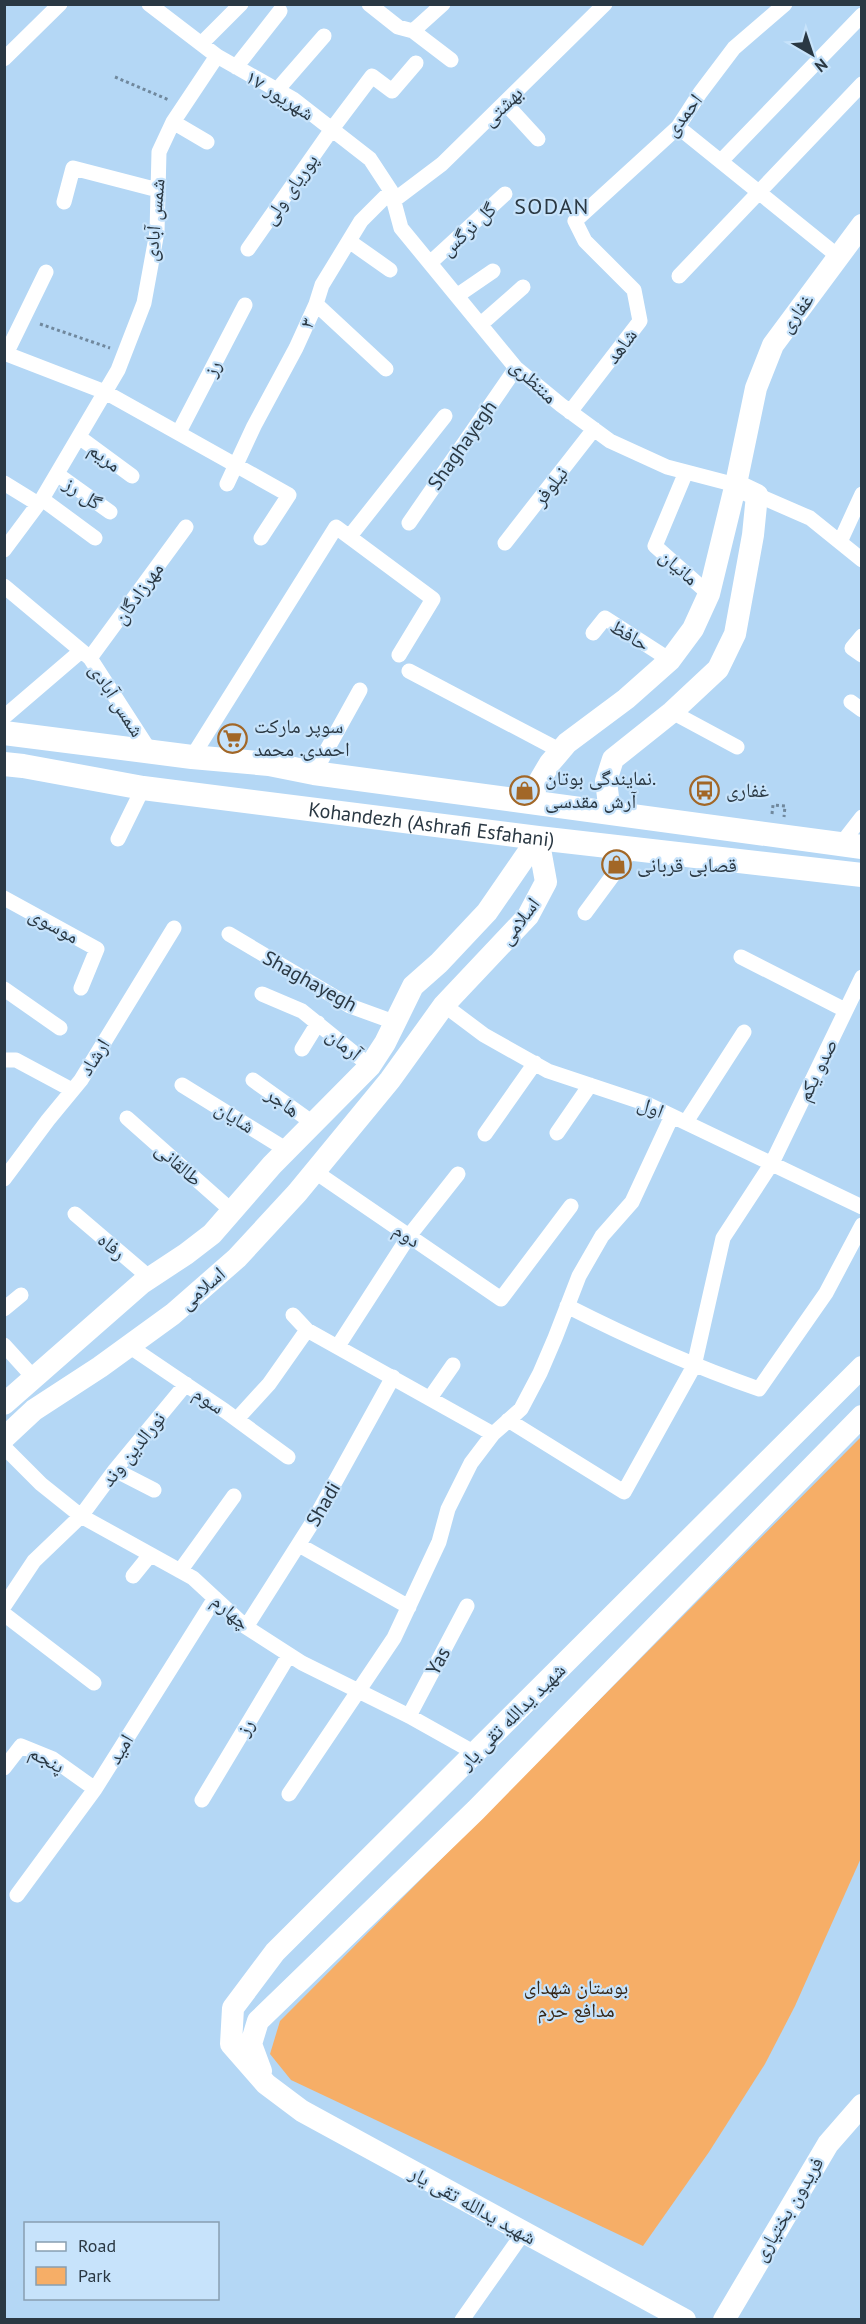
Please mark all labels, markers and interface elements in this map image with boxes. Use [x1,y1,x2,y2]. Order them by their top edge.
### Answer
north arrow [782,24,842,84]
text: N [811,55,832,77]
street label: ۱۷ شهریور [241,64,319,126]
street label: بهشتی [476,80,528,132]
street label: احمدی [658,88,708,142]
street label: پوریای ولی [256,148,324,230]
street label: شمس آبادی [137,177,171,263]
district label: SODAN [514,192,590,220]
street label: گل نرگس [434,196,502,262]
street label: غفاری [773,288,819,338]
street label: ۳ [293,313,321,333]
street label: شاهد [599,323,643,369]
street label: منتظری [505,353,563,409]
street label: رز [196,355,227,382]
street label: Shaghayegh [422,395,502,495]
street label: مریم [83,436,127,479]
street label: نیلوفر [526,461,574,512]
street label: گل رز [58,470,107,516]
street label: مانیان [654,543,704,591]
street label: مهرزادگان [107,557,169,629]
street label: حافظ [605,613,655,657]
street label: شمس آبادی [83,658,151,742]
place label: سوپر مارکت احمدی. محمد [254,713,350,762]
supermarket icon: سوپر مارکت احمدی. محمد [217,722,249,754]
place label: نمایندگی بوتان. آرش مقدسی [545,765,656,814]
shop icon: نمایندگی بوتان. آرش مقدسی [508,774,540,806]
bus stop icon: غفاری [689,774,721,806]
place label: غفاری [726,777,769,803]
street label: Kohandezh (Ashrafi Esfahani) [307,796,556,853]
shop icon: قصابی قربانی [600,849,632,881]
place label: قصابی قربانی [637,852,737,878]
street label: اسلامی [493,892,545,950]
street label: موسوی [24,901,84,949]
street label: Shaghayegh [258,944,362,1018]
street label: آرمان [321,1022,368,1067]
street label: ارشاد [73,1034,115,1080]
street label: صدو یکم [791,1034,844,1106]
street label: هاجر [260,1080,305,1123]
street label: اول [634,1090,668,1124]
street label: شایان [210,1095,260,1139]
street label: طالقانی [150,1136,208,1192]
street label: دوم [388,1217,426,1254]
street label: رفاه [92,1227,132,1265]
street label: اسلامی [173,1261,231,1315]
street label: سوم [188,1380,230,1421]
street label: نورالدین وند [95,1406,171,1492]
street label: Shadi [300,1477,346,1531]
street label: چهارم [206,1588,256,1637]
street label: Yas [420,1643,456,1679]
street label: شهید یدالله تقی یار [452,1657,571,1776]
street label: رز [229,1714,260,1741]
street label: امید [101,1729,139,1769]
street label: پنجم [24,1739,69,1780]
park label: بوستان شهدای مدافع حرم [524,1974,628,2024]
street label: فریدون بختیاری [747,2152,829,2266]
street label: شهید یدالله تقی یار [404,2159,541,2250]
legend [24,2222,219,2300]
text: Road [78,2234,116,2257]
text: Park [78,2264,111,2287]

